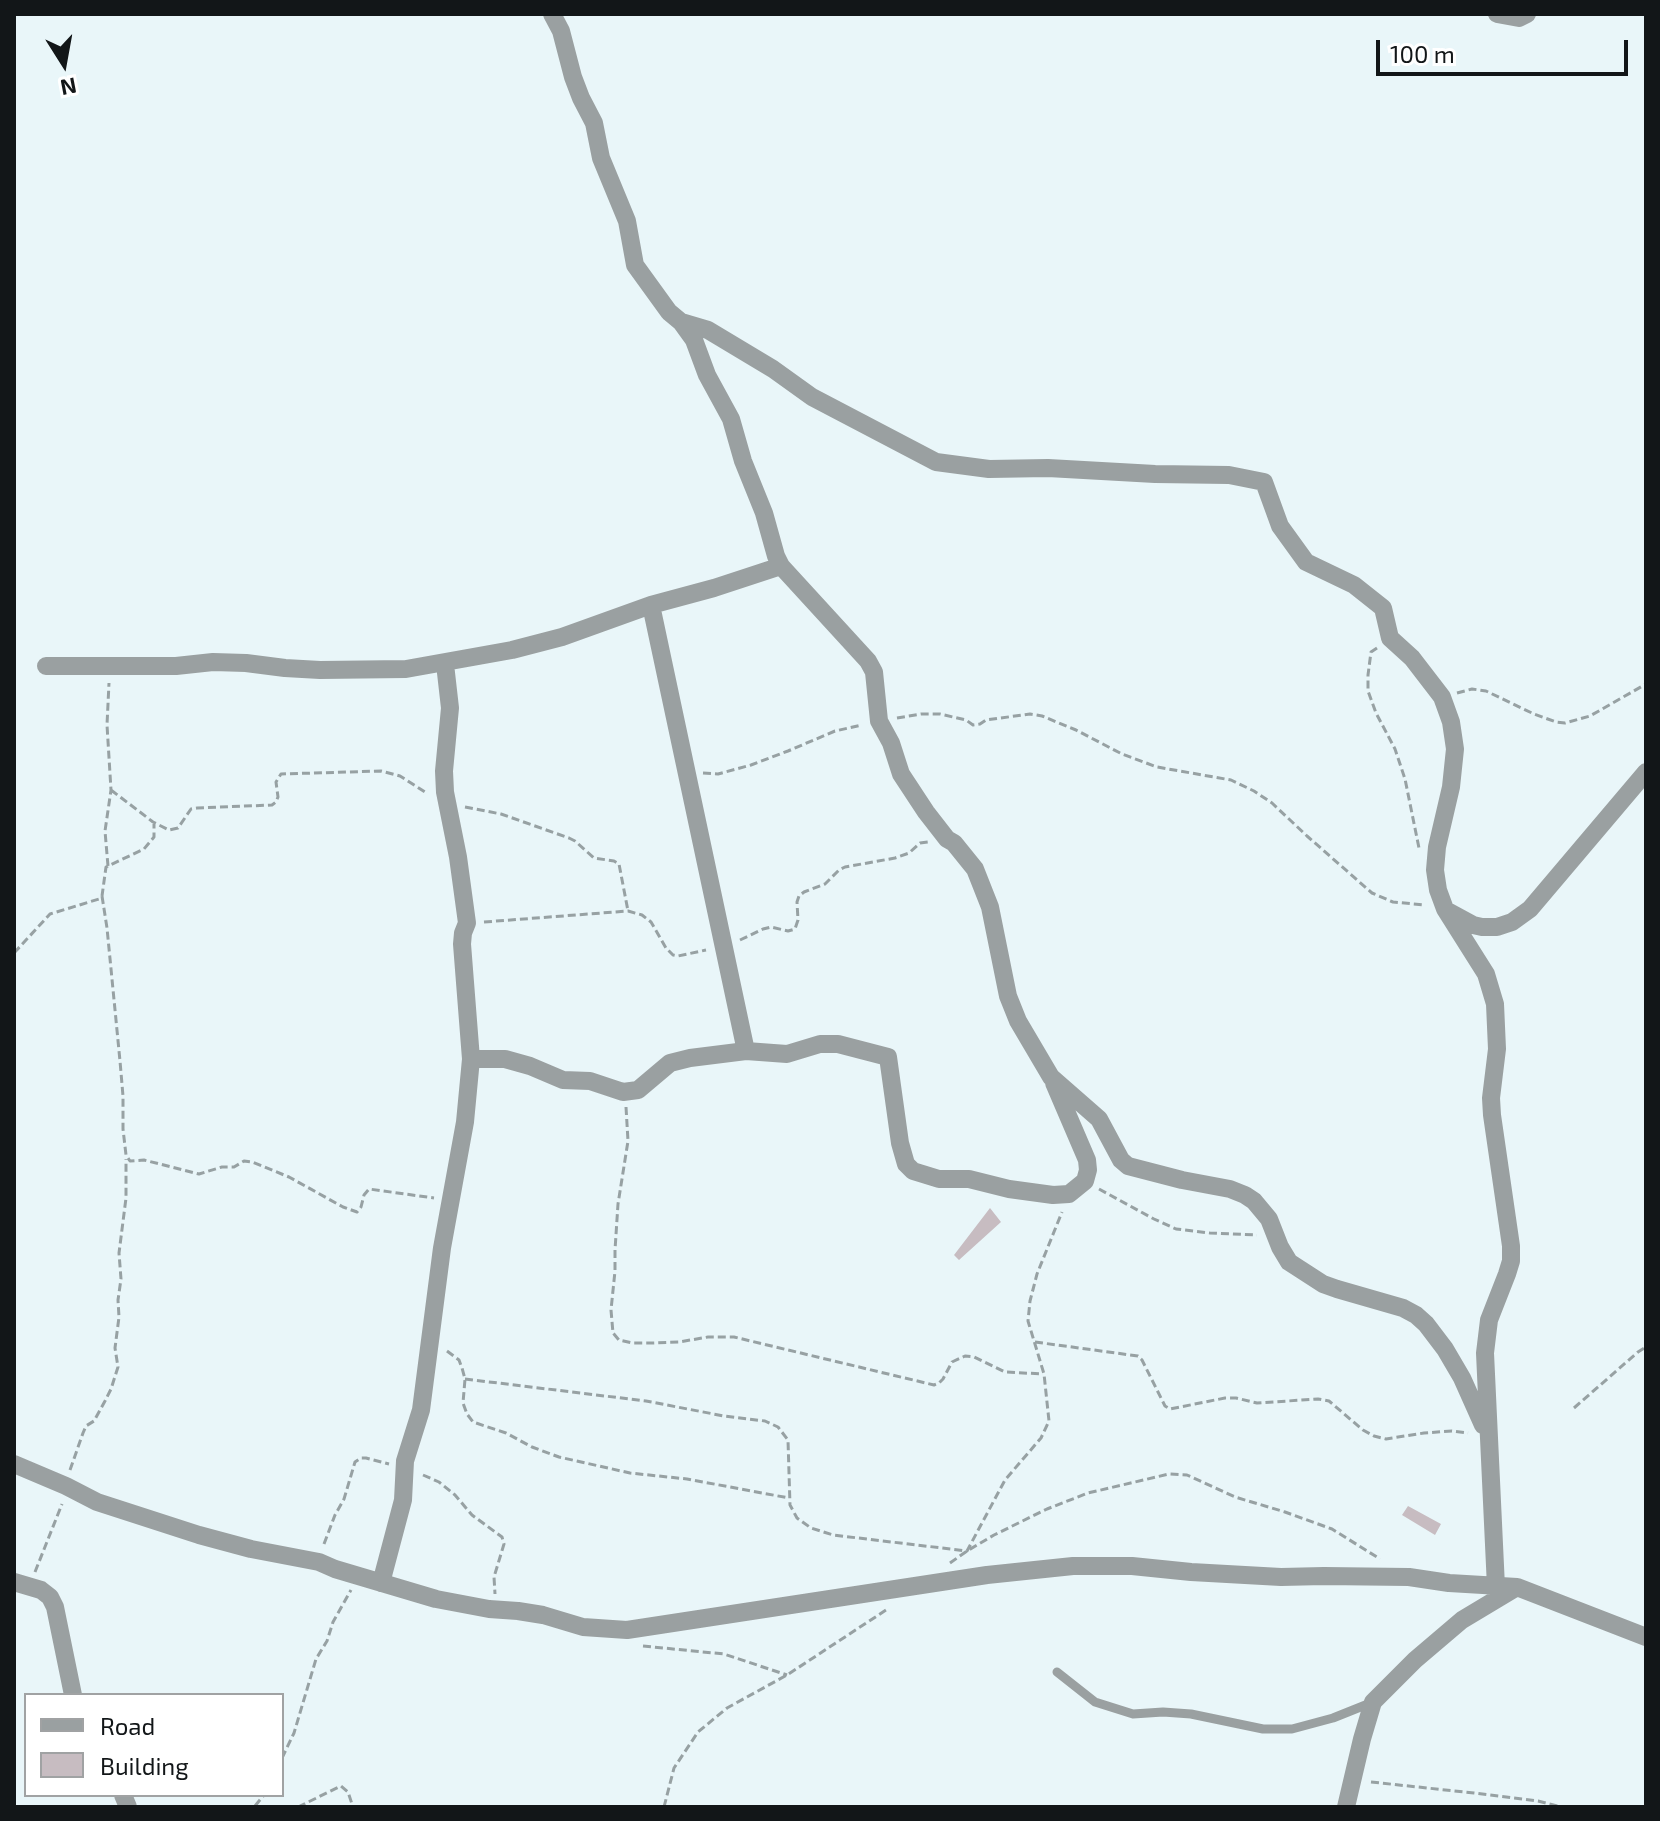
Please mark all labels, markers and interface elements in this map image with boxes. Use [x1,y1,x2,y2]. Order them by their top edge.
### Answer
north arrow [24,24,104,104]
scale bar [1380,24,1632,74]
text: 100 m [1390,39,1455,68]
text: N [58,73,79,102]
legend [24,1693,284,1797]
text: Road [100,1711,155,1740]
text: Building [100,1751,189,1780]

